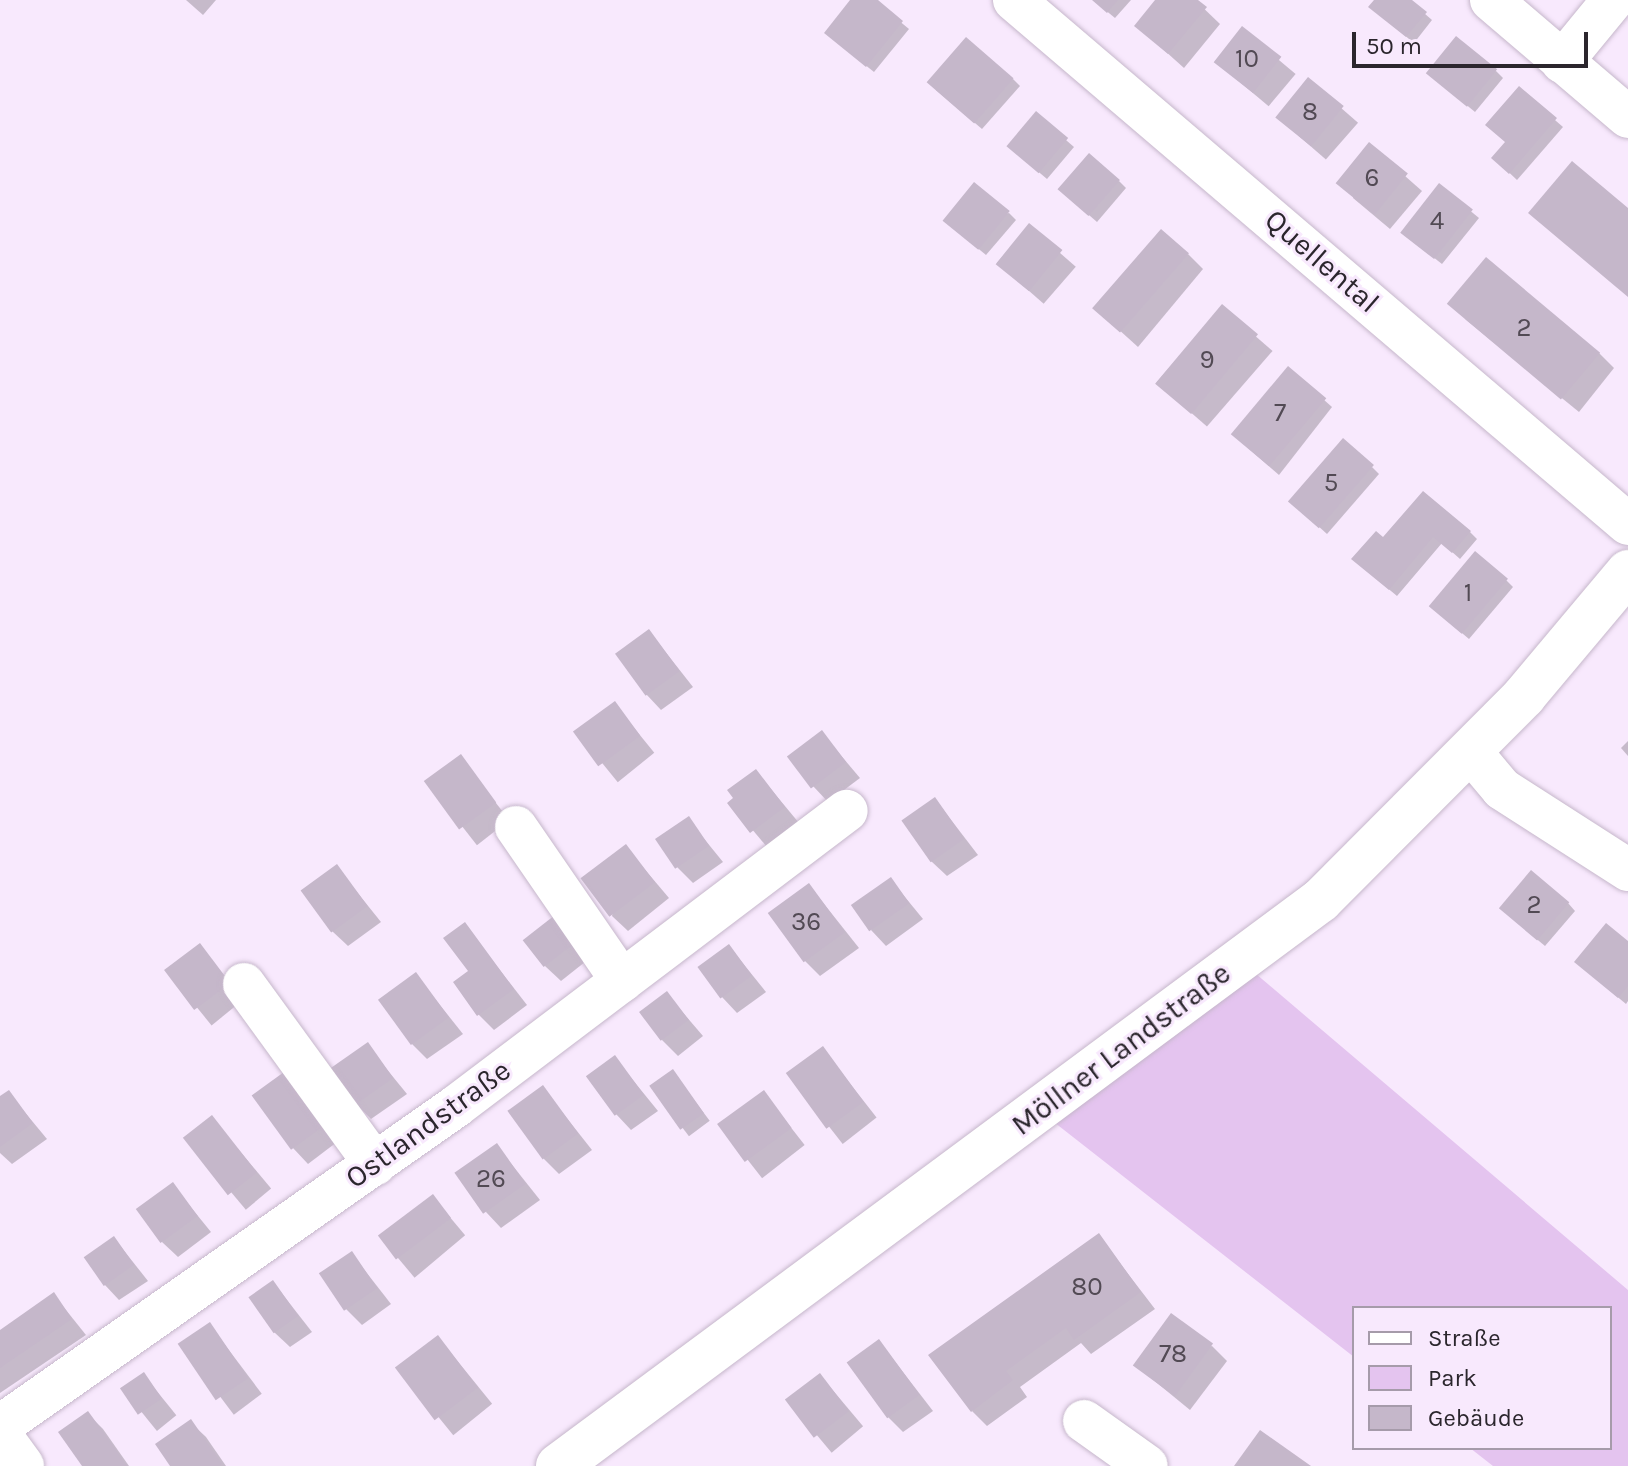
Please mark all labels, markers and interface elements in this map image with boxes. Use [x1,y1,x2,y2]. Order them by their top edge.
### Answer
scale bar [1356,16,1592,66]
text: 50 m [1366,32,1422,60]
house number: 10 [1235,43,1259,75]
house number: 8 [1302,96,1318,128]
house number: 6 [1365,162,1379,194]
street label: Quellental [1258,202,1386,320]
house number: 4 [1430,205,1444,237]
house number: 2 [1516,312,1532,344]
house number: 9 [1199,344,1215,376]
house number: 7 [1274,397,1286,429]
house number: 5 [1324,467,1338,499]
house number: 1 [1464,577,1472,609]
house number: 2 [1526,889,1542,921]
house number: 36 [791,906,821,938]
street label: Möllner Landstraße [1004,955,1238,1143]
street label: Ostlandstraße [338,1052,518,1196]
house number: 26 [476,1163,506,1195]
house number: 80 [1071,1271,1103,1303]
legend [1352,1306,1612,1450]
text: Straße [1428,1324,1500,1352]
house number: 78 [1159,1338,1187,1370]
text: Park [1428,1364,1477,1392]
text: Gebäude [1428,1404,1524,1432]

